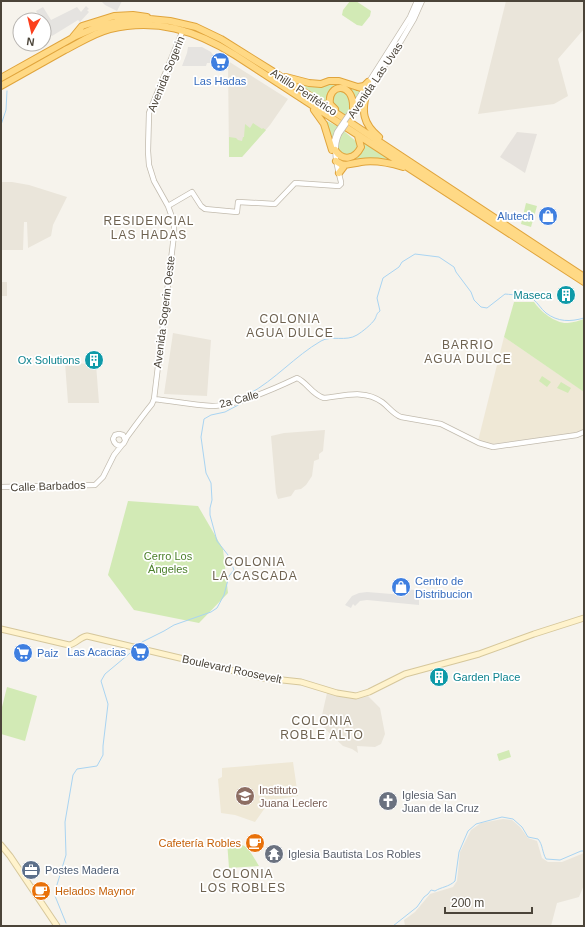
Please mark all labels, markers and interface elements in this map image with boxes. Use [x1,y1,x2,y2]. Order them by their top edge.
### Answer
north arrow [12,12,52,52]
street label: Avenida Sogerin [145,34,187,114]
text: N [26,35,35,48]
street label: Avenida Las Uvas [345,40,405,120]
supermarket icon: Las Hadas [209,51,231,73]
street label: Anillo Periférico [269,66,339,118]
place label: Las Hadas [194,75,247,87]
shop icon: Alutech [537,205,559,227]
place label: Alutech [497,210,534,222]
district label: RESIDENCIAL LAS HADAS [103,214,195,242]
street label: Avenida Sogerin Oeste [151,255,177,369]
building icon: Maseca [555,284,577,306]
place label: Maseca [513,289,553,301]
district label: COLONIA AGUA DULCE [246,312,334,340]
district label: BARRIO AGUA DULCE [424,338,512,366]
building icon: Ox Solutions [83,349,105,371]
place label: Ox Solutions [18,354,80,366]
street label: 2a Calle [218,388,260,410]
street label: Calle Barbados [10,479,86,493]
park label: Cerro Los Ángeles [144,550,193,575]
district label: COLONIA LA CASCADA [212,555,298,583]
place label: Centro de Distribucion [415,575,472,600]
shop icon: Centro de Distribucion [390,576,412,598]
supermarket icon: Las Acacias [129,641,151,663]
supermarket icon: Paiz [12,642,34,664]
place label: Las Acacias [67,646,126,658]
place label: Paiz [37,647,58,659]
street label: Boulevard Roosevelt [181,653,283,685]
building icon: Garden Place [428,666,450,688]
place label: Garden Place [453,671,520,683]
district label: COLONIA ROBLE ALTO [280,714,364,742]
place label: Instituto Juana Leclerc [259,784,328,809]
school or university icon: Instituto Juana Leclerc [234,785,256,807]
place label: Iglesia San Juan de la Cruz [402,789,479,814]
church icon: Iglesia San Juan de la Cruz [377,790,399,812]
cafe icon: Cafetería Robles [244,832,266,854]
place label: Cafetería Robles [158,837,241,849]
temple icon: Iglesia Bautista Los Robles [263,843,285,865]
place label: Iglesia Bautista Los Robles [288,848,421,860]
office icon: Postes Madera [20,859,42,881]
place label: Postes Madera [45,864,120,876]
district label: COLONIA LOS ROBLES [200,867,286,895]
cafe icon: Helados Maynor [30,880,52,902]
place label: Helados Maynor [55,885,135,897]
scale bar [445,889,532,915]
text: 200 m [451,896,484,910]

